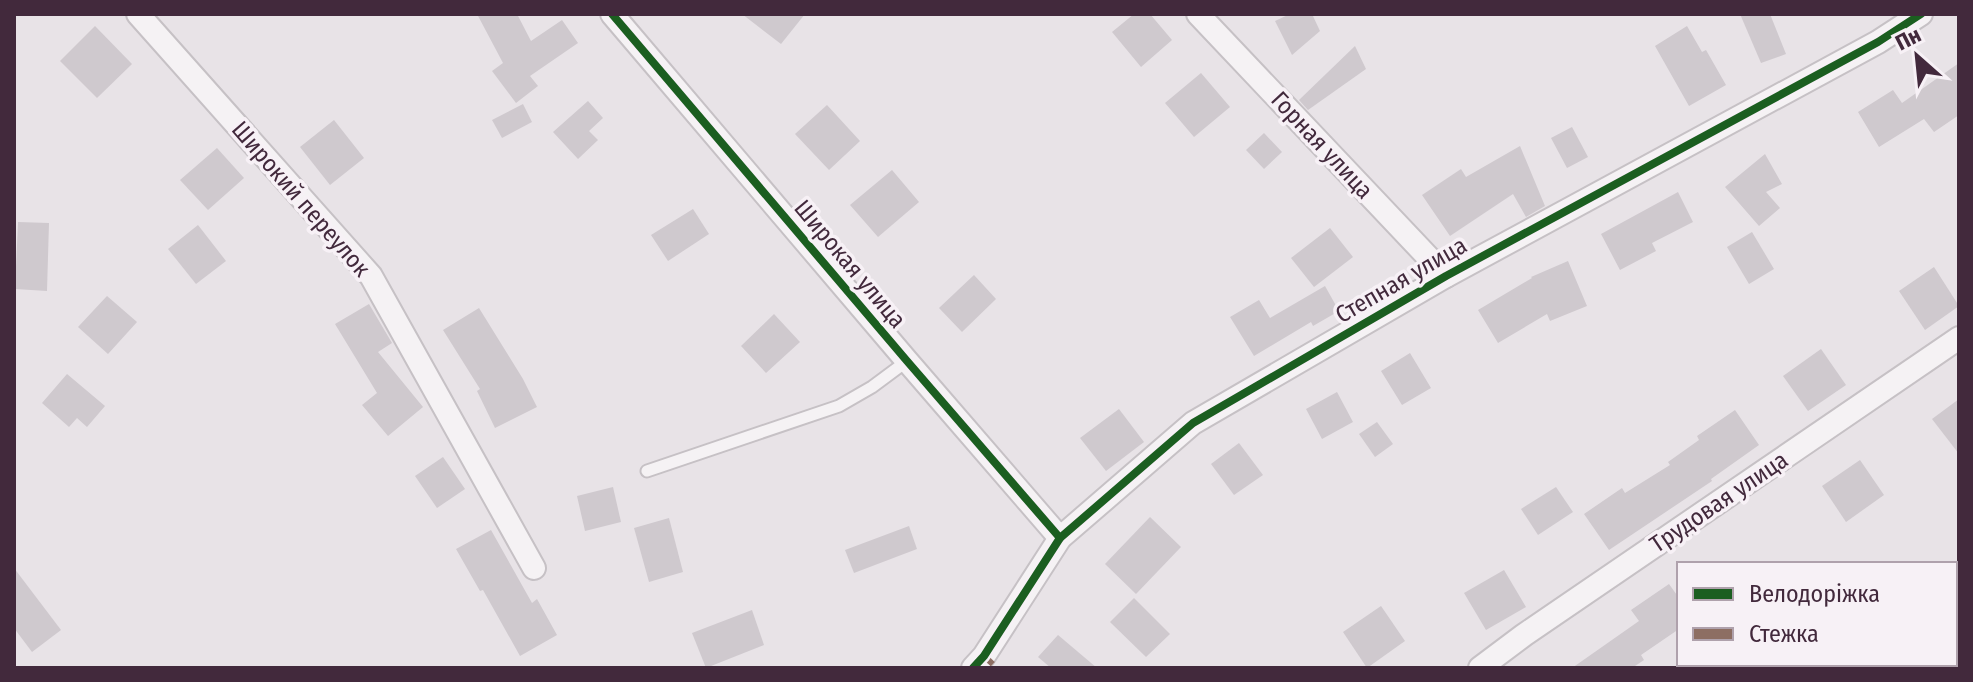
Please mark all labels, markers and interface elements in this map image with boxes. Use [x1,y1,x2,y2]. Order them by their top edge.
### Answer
north arrow [1877,16,1957,96]
text: Пн [1891,21,1925,56]
street label: Горная улица [1265,86,1379,204]
street label: Широкий переулок [226,116,377,283]
street label: Широкая улица [788,194,912,334]
street label: Степная улица [1330,231,1472,329]
street label: Трудовая улица [1645,446,1793,558]
legend [1677,562,1957,666]
text: Велодоріжка [1749,580,1880,608]
text: Стежка [1749,620,1819,648]

